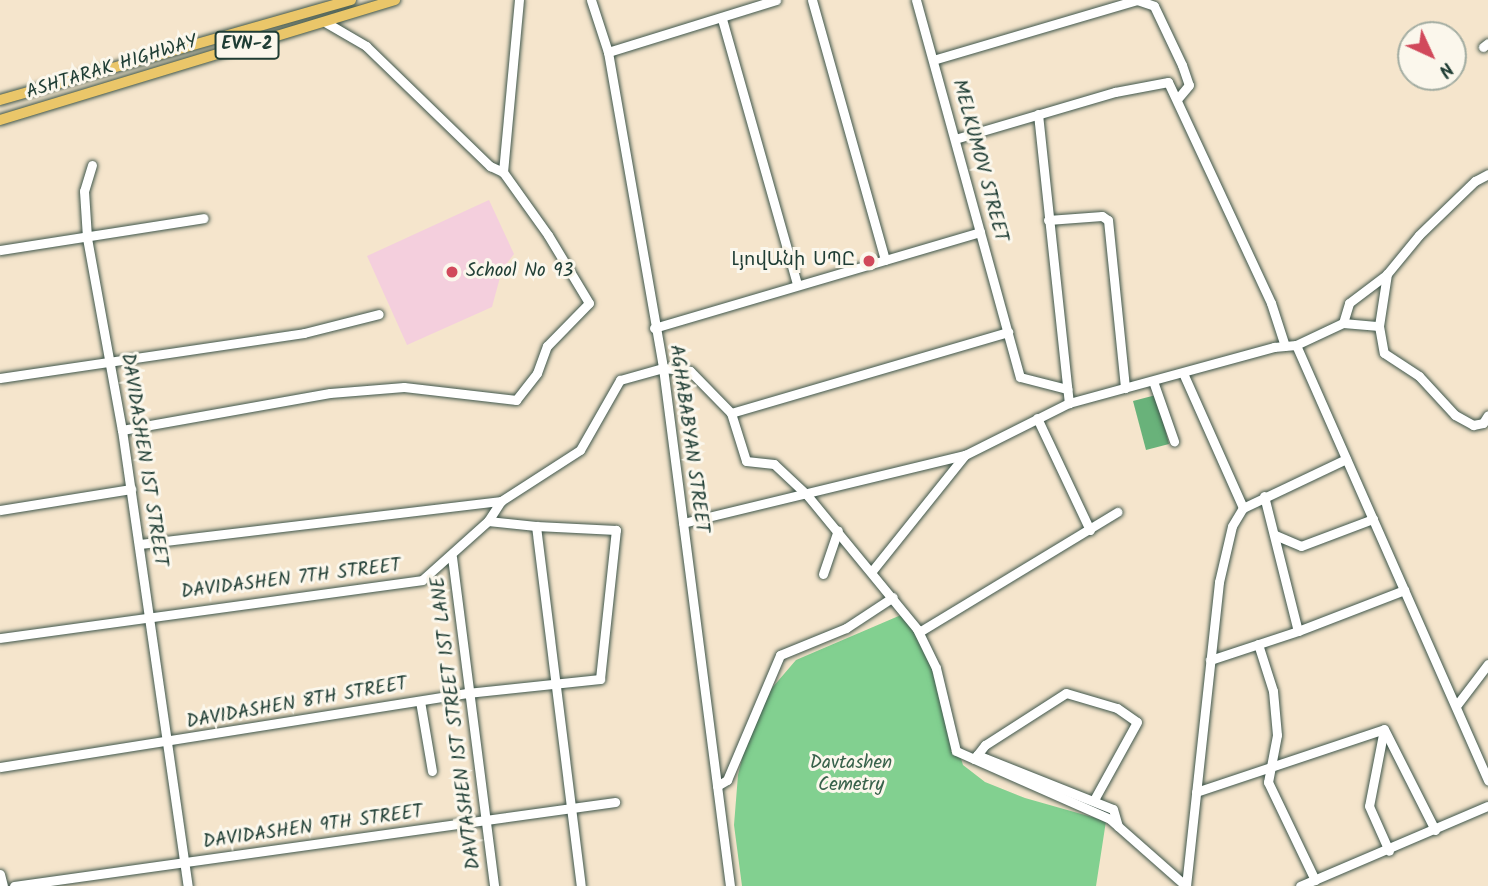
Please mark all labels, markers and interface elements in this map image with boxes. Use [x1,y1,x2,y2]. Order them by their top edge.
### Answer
north arrow [1397,21,1467,91]
street label: ASHTARAK HIGHWAY [24,31,200,105]
road number: EVN-2 [214,31,280,60]
text: N [1431,55,1460,84]
street label: MELKUMOV STREET [946,77,1012,245]
place label: ԼյովԱնի ՍՊԸ [731,250,855,272]
marker: ԼյովԱնի ՍՊԸ [861,253,877,269]
place label: School No 93 [466,261,573,283]
marker: School No 93 [444,264,460,280]
street label: AGHABABYAN STREET [663,343,713,535]
street label: DAVIDASHEN 1ST STREET [115,352,171,568]
street label: DAVIDASHEN 7TH STREET [180,555,402,605]
street label: DAVTASHEN 1ST STREET 1ST LANE [428,575,486,871]
street label: DAVIDASHEN 8TH STREET [185,673,409,735]
park label: Davtashen Cemetry [810,753,892,797]
street label: DAVIDASHEN 9TH STREET [202,801,424,855]

